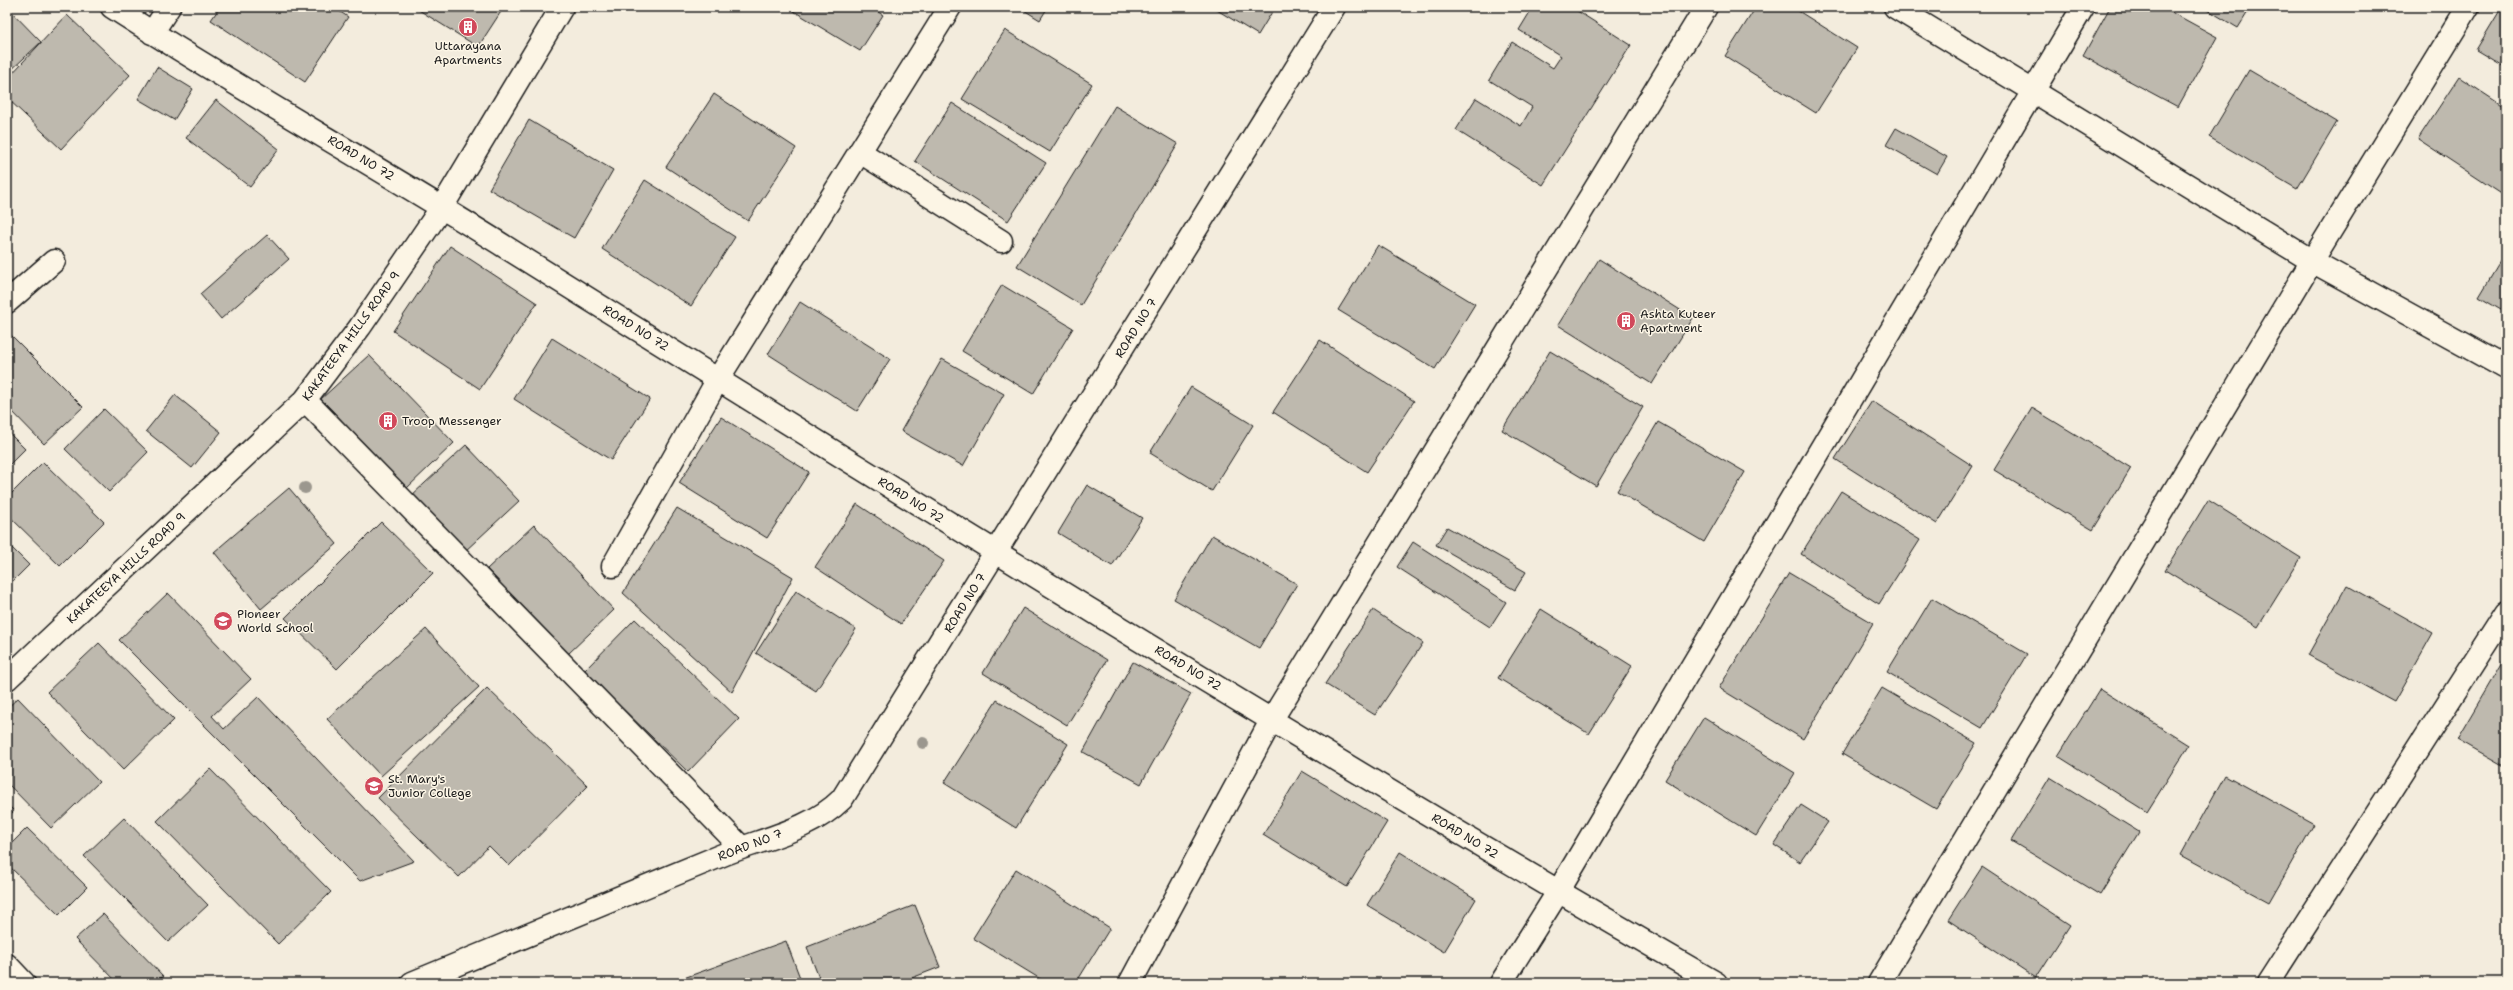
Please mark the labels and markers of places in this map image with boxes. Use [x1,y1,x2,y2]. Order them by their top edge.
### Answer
building icon: Uttarayana Apartments [457,16,479,38]
place label: Uttarayana Apartments [434,38,502,68]
place label: Ashta Kuteer Apartment [1640,306,1716,336]
building icon: Ashta Kuteer Apartment [1615,310,1637,332]
building icon: Troop Messenger [377,410,399,432]
place label: Troop Messenger [402,413,502,429]
place label: Pioneer World School [237,606,314,636]
school or university icon: Pioneer World School [212,610,234,632]
place label: St. Mary's Junior College [388,771,472,801]
school or university icon: St. Mary's Junior College [363,775,385,797]

